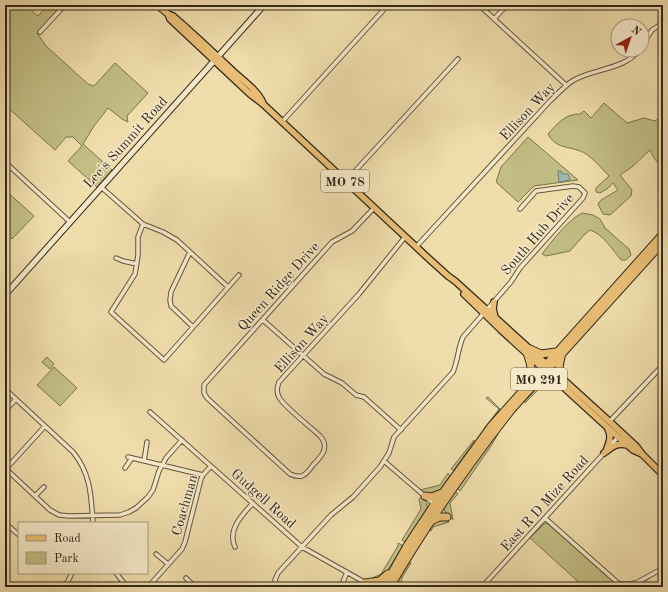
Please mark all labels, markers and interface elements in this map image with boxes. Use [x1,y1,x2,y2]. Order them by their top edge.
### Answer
north arrow [610,18,650,58]
text: N [629,25,643,39]
street label: Ellison Way [498,80,558,143]
street label: Lee's Summit Road [81,94,170,191]
road number: MO 78 [321,170,369,192]
street label: South Hub Drive [499,191,577,278]
street label: Queen Ridge Drive [235,240,322,334]
street label: Ellison Way [272,311,332,376]
road number: MO 291 [511,368,567,390]
street label: East R D Mize Road [498,453,591,554]
street label: Gudgell Road [228,466,298,531]
street label: Coachman [170,473,200,537]
legend [18,522,148,574]
text: Road [54,533,81,545]
text: Park [54,553,79,565]

